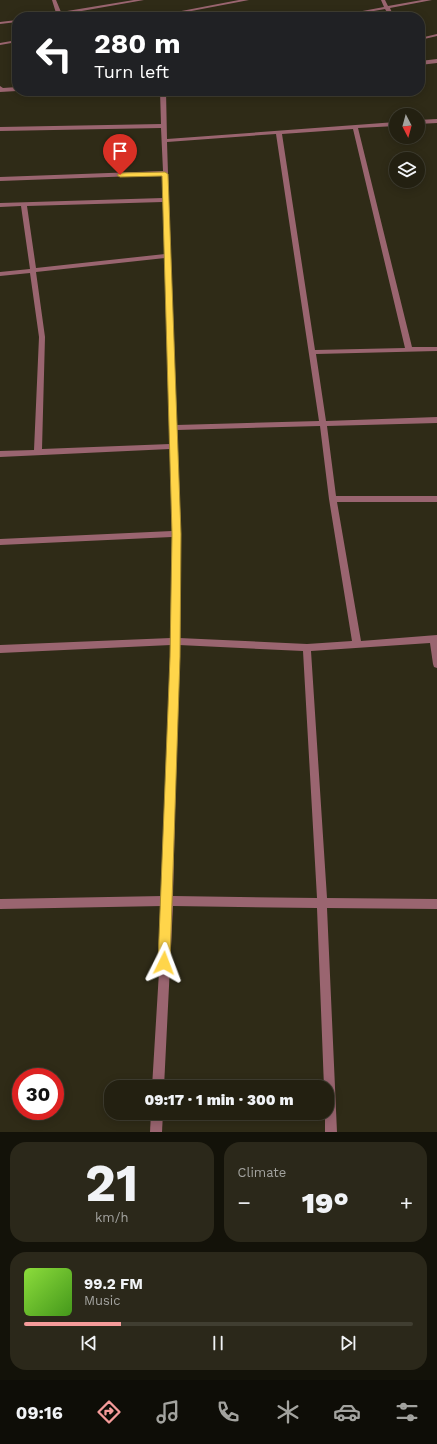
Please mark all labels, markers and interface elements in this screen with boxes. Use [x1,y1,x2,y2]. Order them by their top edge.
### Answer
text: 280 m [94,27,181,60]
icon: left [28,28,80,80]
text: Turn left [94,61,169,82]
north arrow [389,108,425,144]
map controls [389,108,425,188]
pin [103,134,137,175]
icon: arrive [109,140,131,162]
button: layers [389,152,425,188]
position arrow [143,942,185,984]
speed limit sign: 30 [12,1068,64,1120]
text: 09:17 · 1 min · 300 m [144,1091,294,1109]
text: 21 [85,1153,138,1214]
text: Climate [238,1165,286,1180]
text: 19° [302,1185,349,1220]
text: − [238,1190,251,1215]
text: + [400,1190,413,1215]
text: km/h [95,1210,129,1225]
text: 99.2 FM [84,1275,143,1293]
text: Music [84,1293,121,1308]
icon: previous [78,1332,100,1354]
icon: pause [207,1332,229,1354]
icon: next [337,1332,359,1354]
icon: directions [95,1398,123,1426]
icon: music [154,1398,182,1426]
icon: phone [214,1398,242,1426]
icon: climate [274,1398,302,1426]
icon: car [333,1398,361,1426]
icon: filters [393,1398,421,1426]
text: 09:16 [16,1402,63,1423]

